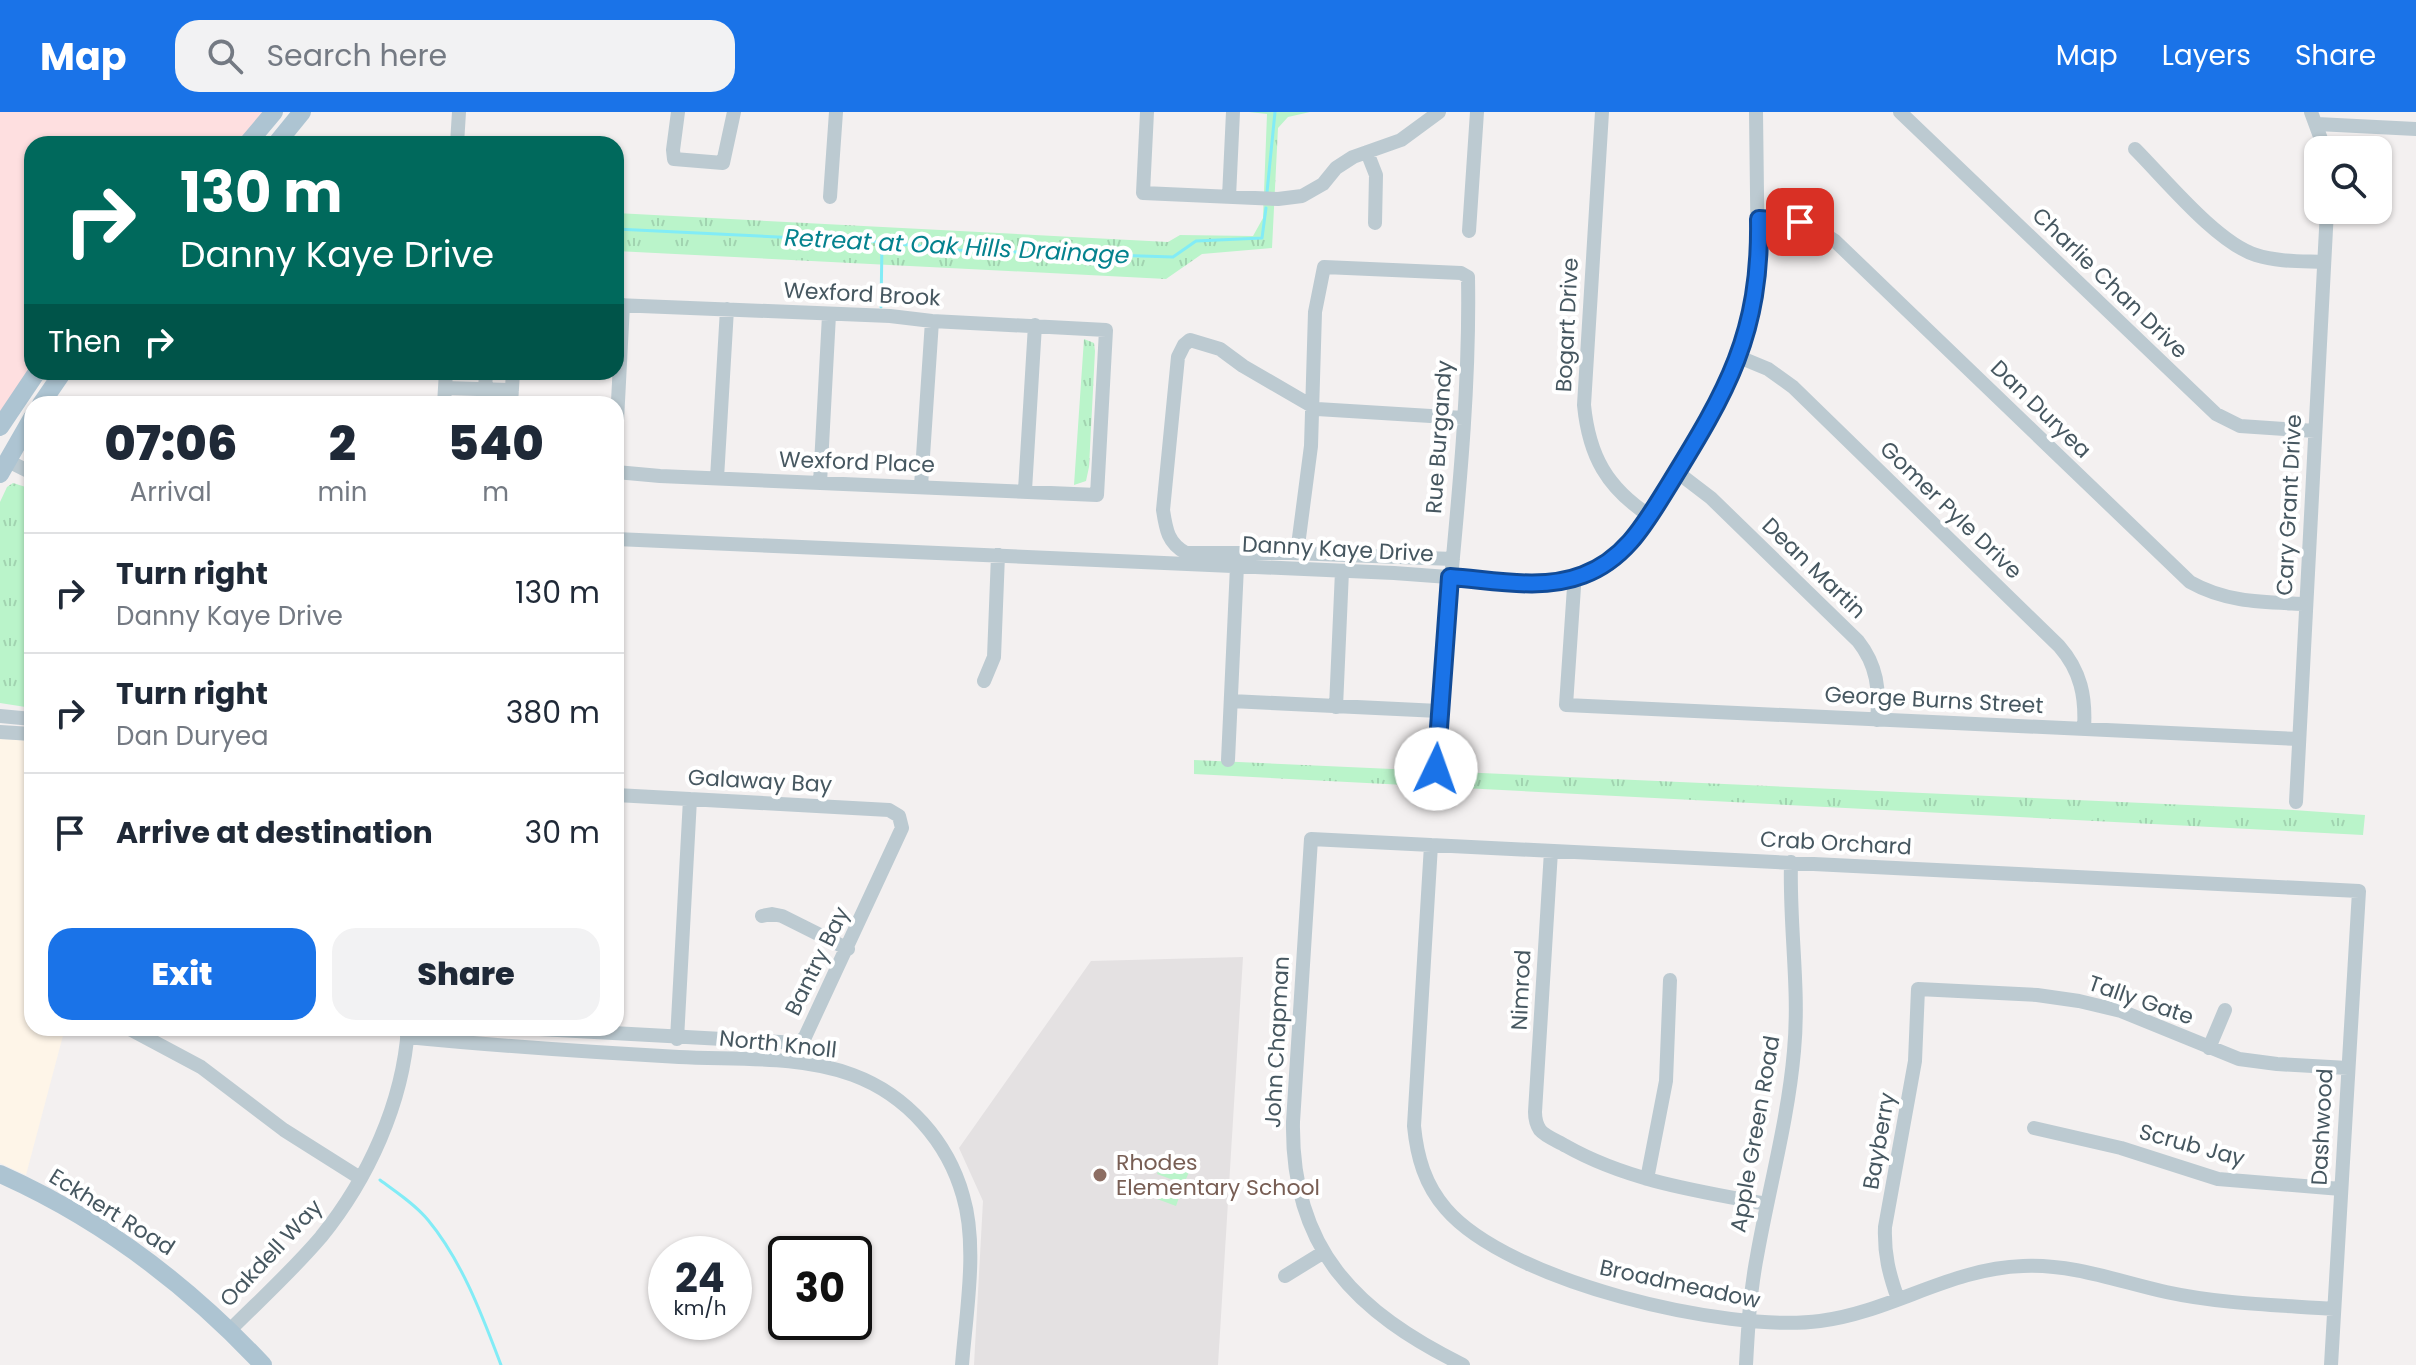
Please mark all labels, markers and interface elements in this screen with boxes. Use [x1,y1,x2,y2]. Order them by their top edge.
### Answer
search box [175,20,735,92]
text: Map [40,30,127,83]
icon: search [203,34,247,78]
text: Search here [267,34,447,77]
text: Map [2056,36,2118,75]
text: Layers [2162,36,2251,75]
text: Share [2295,36,2376,75]
map controls [2304,136,2392,224]
button: search [2304,136,2392,224]
text: 130 m [180,153,343,232]
icon: right [48,168,152,272]
pin [1766,188,1834,256]
icon: arrive [1778,200,1822,244]
street label: Charlie Chan Drive [2025,200,2195,366]
water label: Retreat at Oak Hills Drainage [784,220,1131,272]
text: Danny Kaye Drive [180,229,494,280]
street label: Bogart Drive [1548,257,1586,393]
street label: Wexford Brook [783,274,942,314]
text: Then [48,320,121,363]
icon: right [137,320,181,364]
street label: Dan Duryea [1984,353,2098,465]
street label: Rue Burgandy [1418,359,1460,515]
text: 07:06 [104,410,237,477]
text: 2 [329,410,356,477]
text: 540 [448,410,544,477]
street label: Cary Grant Drive [2269,413,2309,597]
street label: Gomer Pyle Drive [1873,434,2029,586]
street label: Wexford Place [779,444,935,480]
text: Arrival [130,474,212,510]
text: min [318,474,367,510]
text: m [482,474,509,510]
street label: Dean Martin [1755,510,1873,626]
street label: Danny Kaye Drive [1241,528,1435,570]
text: Turn right [116,552,268,595]
icon: right [48,571,92,615]
text: 130 m [515,571,600,614]
text: Danny Kaye Drive [116,598,343,634]
text: Turn right [116,672,268,715]
street label: George Burns Street [1824,679,2044,721]
icon: right [48,691,92,735]
text: 380 m [506,691,600,734]
text: Dan Duryea [116,718,269,754]
position arrow [1394,727,1478,811]
street label: Galaway Bay [687,762,833,800]
icon: arrive [48,811,92,855]
text: Arrive at destination [116,811,433,854]
text: 30 m [525,811,600,854]
street label: Crab Orchard [1759,824,1913,862]
street label: Bantry Bay [777,901,857,1021]
button: Exit [48,928,316,1020]
button: Share [332,928,600,1020]
street label: Nimrod [1503,949,1539,1031]
street label: John Chapman [1257,955,1297,1129]
street label: Tally Gate [2084,968,2198,1032]
street label: North Knoll [718,1022,838,1066]
street label: Apple Green Road [1722,1033,1788,1235]
street label: Dashwood [2303,1068,2341,1186]
street label: Bayberry [1855,1089,1903,1192]
street label: Scrub Jay [2136,1116,2249,1174]
place label: Rhodes Elementary School [1116,1147,1320,1203]
street label: Eckhert Road [43,1161,181,1263]
marker: Rhodes Elementary School [1091,1166,1109,1184]
street label: Oakdell Way [213,1192,330,1314]
speed limit sign: 30 [768,1236,872,1340]
text: 24 [675,1250,725,1306]
street label: Broadmeadow [1597,1252,1763,1316]
text: km/h [673,1294,727,1322]

